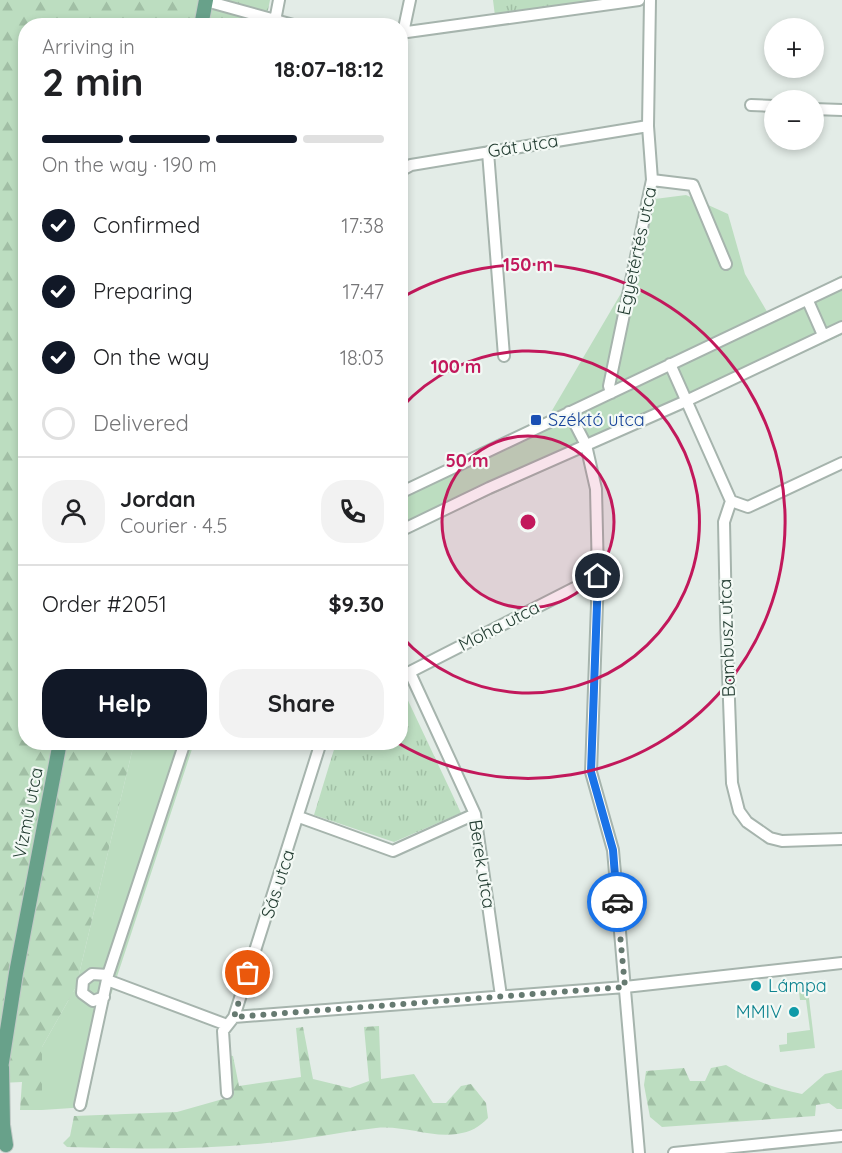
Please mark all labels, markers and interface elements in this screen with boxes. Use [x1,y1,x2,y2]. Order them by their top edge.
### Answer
map controls [764,18,824,150]
button: + [764,18,824,78]
text: Arriving in [42,34,135,59]
text: 18:07–18:12 [275,55,384,83]
text: 2 min [42,57,144,106]
button: − [764,90,824,150]
street label: Gát utca [486,129,560,162]
text: On the way · 190 m [42,152,217,177]
street label: Egyetértés utca [612,185,661,317]
icon: check [42,209,75,242]
text: Confirmed [93,211,200,239]
text: 17:38 [341,213,384,238]
text: 150 m [503,253,553,276]
icon: check [42,275,75,308]
text: Preparing [93,277,193,305]
text: 17:47 [342,279,384,304]
icon: check [42,341,75,374]
text: On the way [93,343,209,371]
text: 18:03 [340,345,384,370]
text: 100 m [431,355,481,378]
place label: Széktó utca [548,408,645,431]
text: Delivered [93,409,189,437]
marker: Széktó utca [529,413,543,427]
text: 50 m [445,449,489,472]
button: person [42,480,105,543]
button: phone [321,480,384,543]
text: Jordan [120,485,196,513]
centre of rings [518,512,538,532]
text: Courier · 4.5 [120,513,227,538]
pin [572,550,623,601]
icon: home [581,559,614,592]
street label: Bambusz utca [713,578,740,698]
text: Order #2051 [42,590,167,618]
text: $9.30 [328,590,384,618]
street label: Moha utca [454,595,543,656]
button: Help [42,669,207,738]
button: Share [219,669,384,738]
street label: Vízmű utca [7,765,48,861]
street label: Berek utca [464,818,501,910]
street label: Sás utca [256,847,299,921]
courier [587,872,647,932]
icon: car [601,886,634,919]
pin [222,947,273,998]
icon: bag [231,956,264,989]
place label: Lámpa [768,974,827,997]
marker: Lámpa [749,979,763,993]
place label: MMIV [736,1000,782,1023]
marker: MMIV [787,1005,801,1019]

